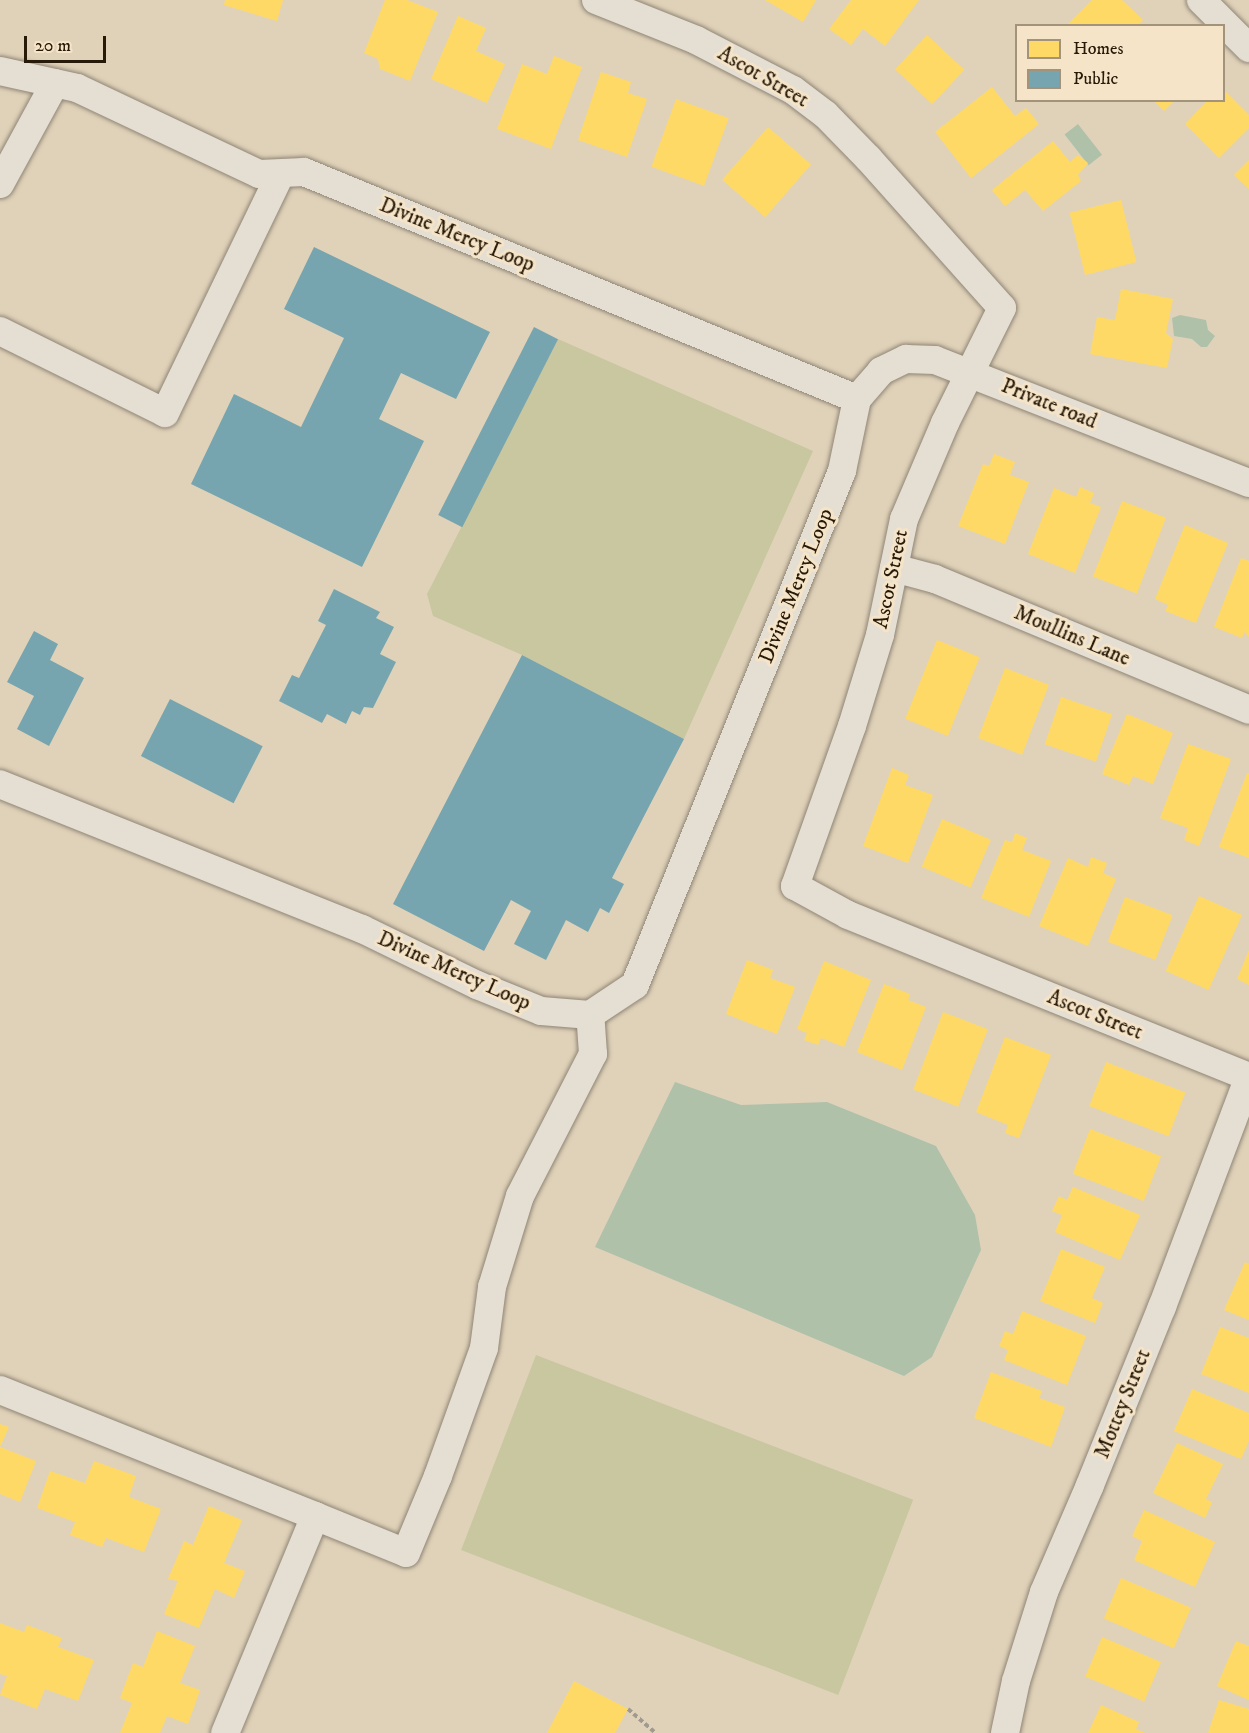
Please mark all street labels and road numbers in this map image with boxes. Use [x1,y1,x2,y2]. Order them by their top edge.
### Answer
street label: Ascot Street [713,41,813,113]
street label: Divine Mercy Loop [376,192,538,278]
street label: Private road [997,373,1101,435]
street label: Divine Mercy Loop [753,505,839,667]
street label: Ascot Street [868,527,914,631]
street label: Moullins Lane [1010,600,1134,672]
street label: Divine Mercy Loop [374,926,534,1016]
street label: Ascot Street [1044,984,1146,1046]
street label: Mottey Street [1090,1346,1156,1462]

